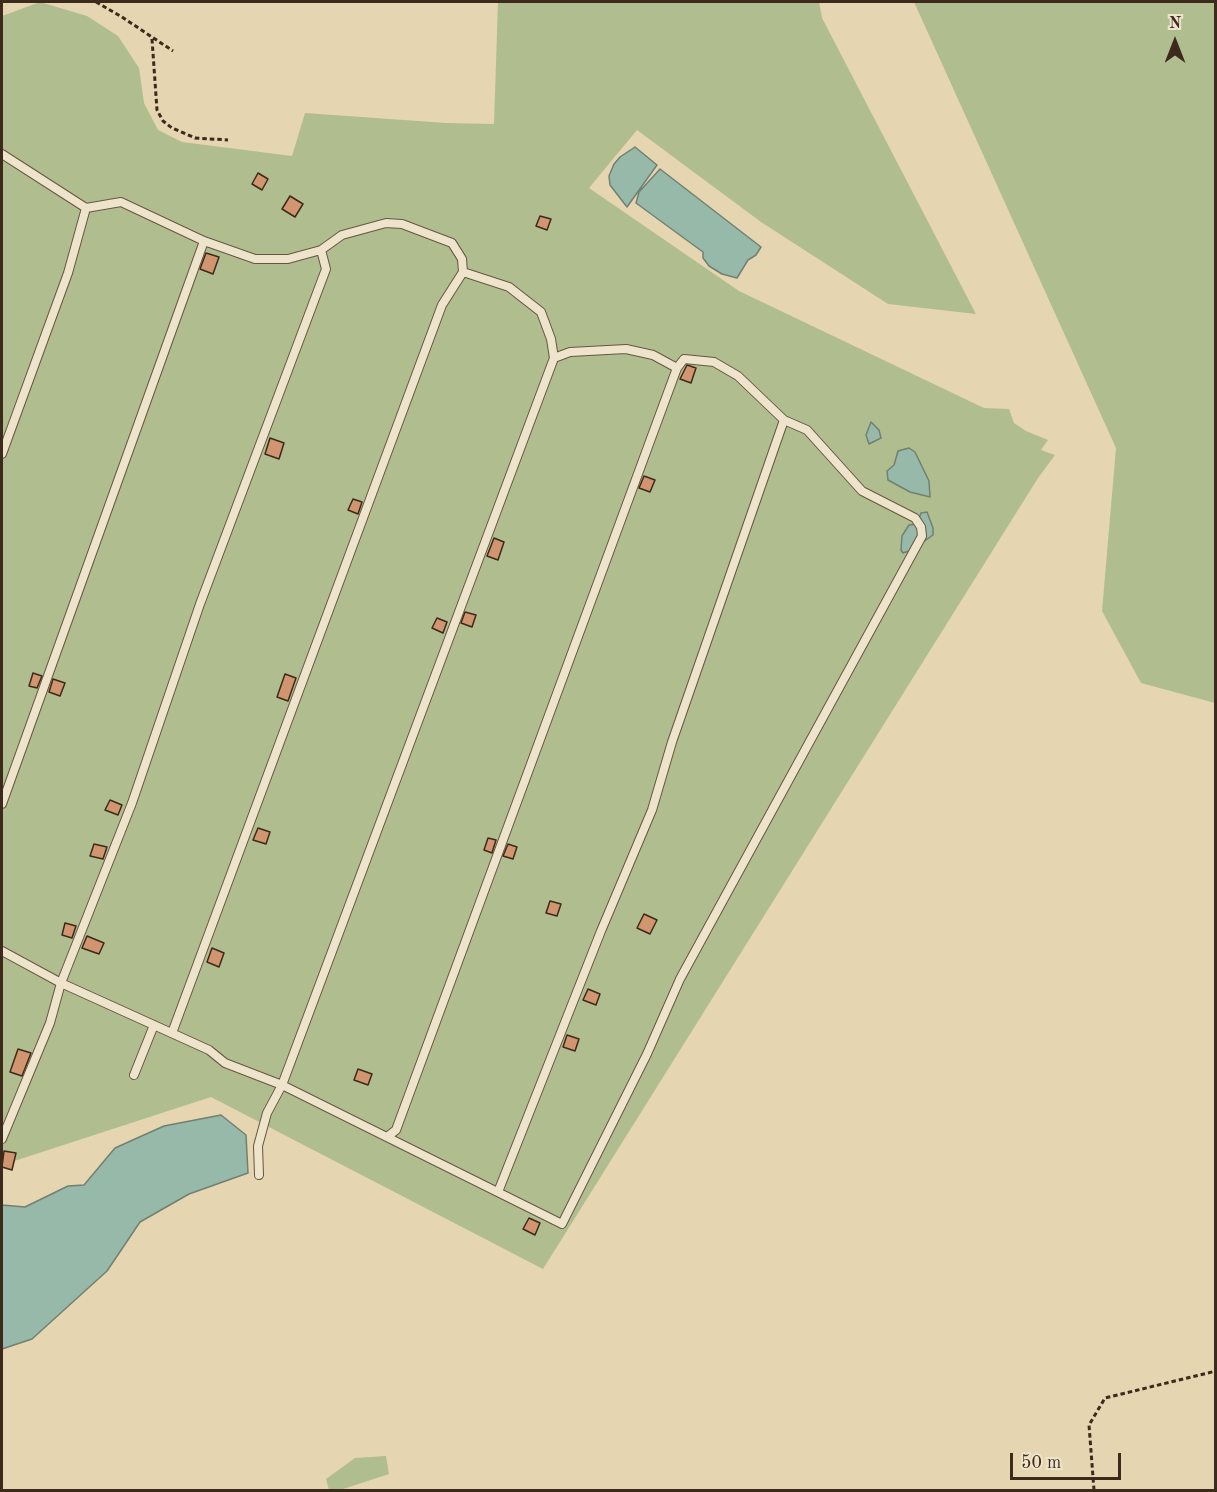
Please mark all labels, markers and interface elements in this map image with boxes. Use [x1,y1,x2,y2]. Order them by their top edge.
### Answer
north arrow [1145,12,1205,72]
text: N [1169,16,1181,32]
scale bar [1013,1441,1124,1479]
text: 50 m [1021,1454,1061,1472]

